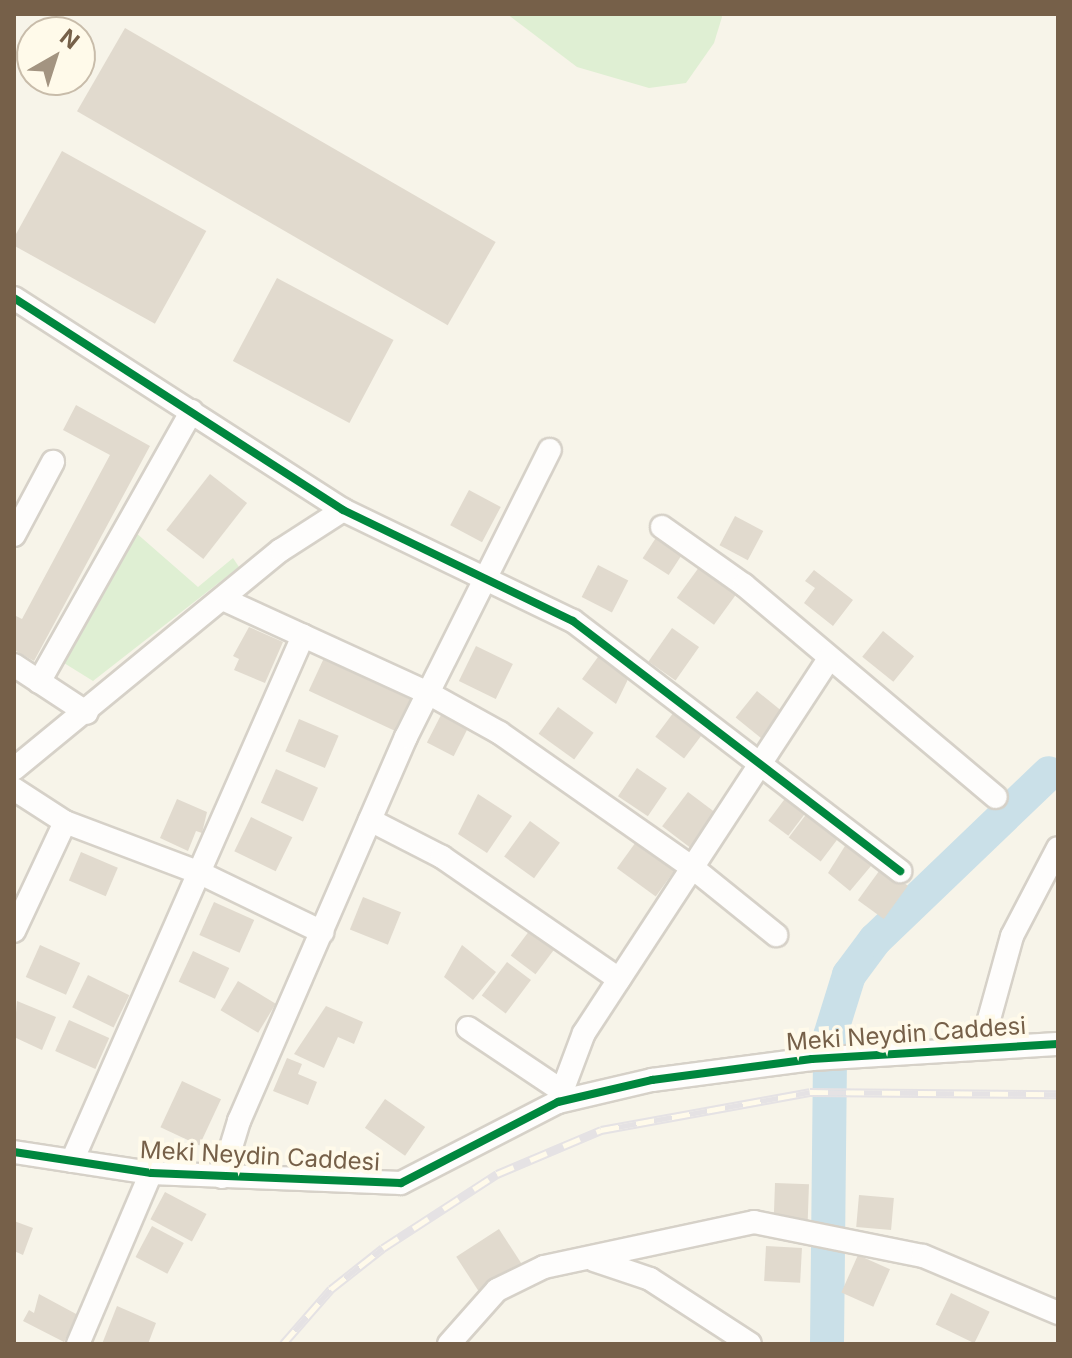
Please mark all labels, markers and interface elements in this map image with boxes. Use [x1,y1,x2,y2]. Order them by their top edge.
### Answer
north arrow [16,16,96,96]
text: N [55,24,85,54]
street label: Meki Neydin Caddesi [785,1011,1027,1057]
street label: Meki Neydin Caddesi [139,1135,381,1177]

